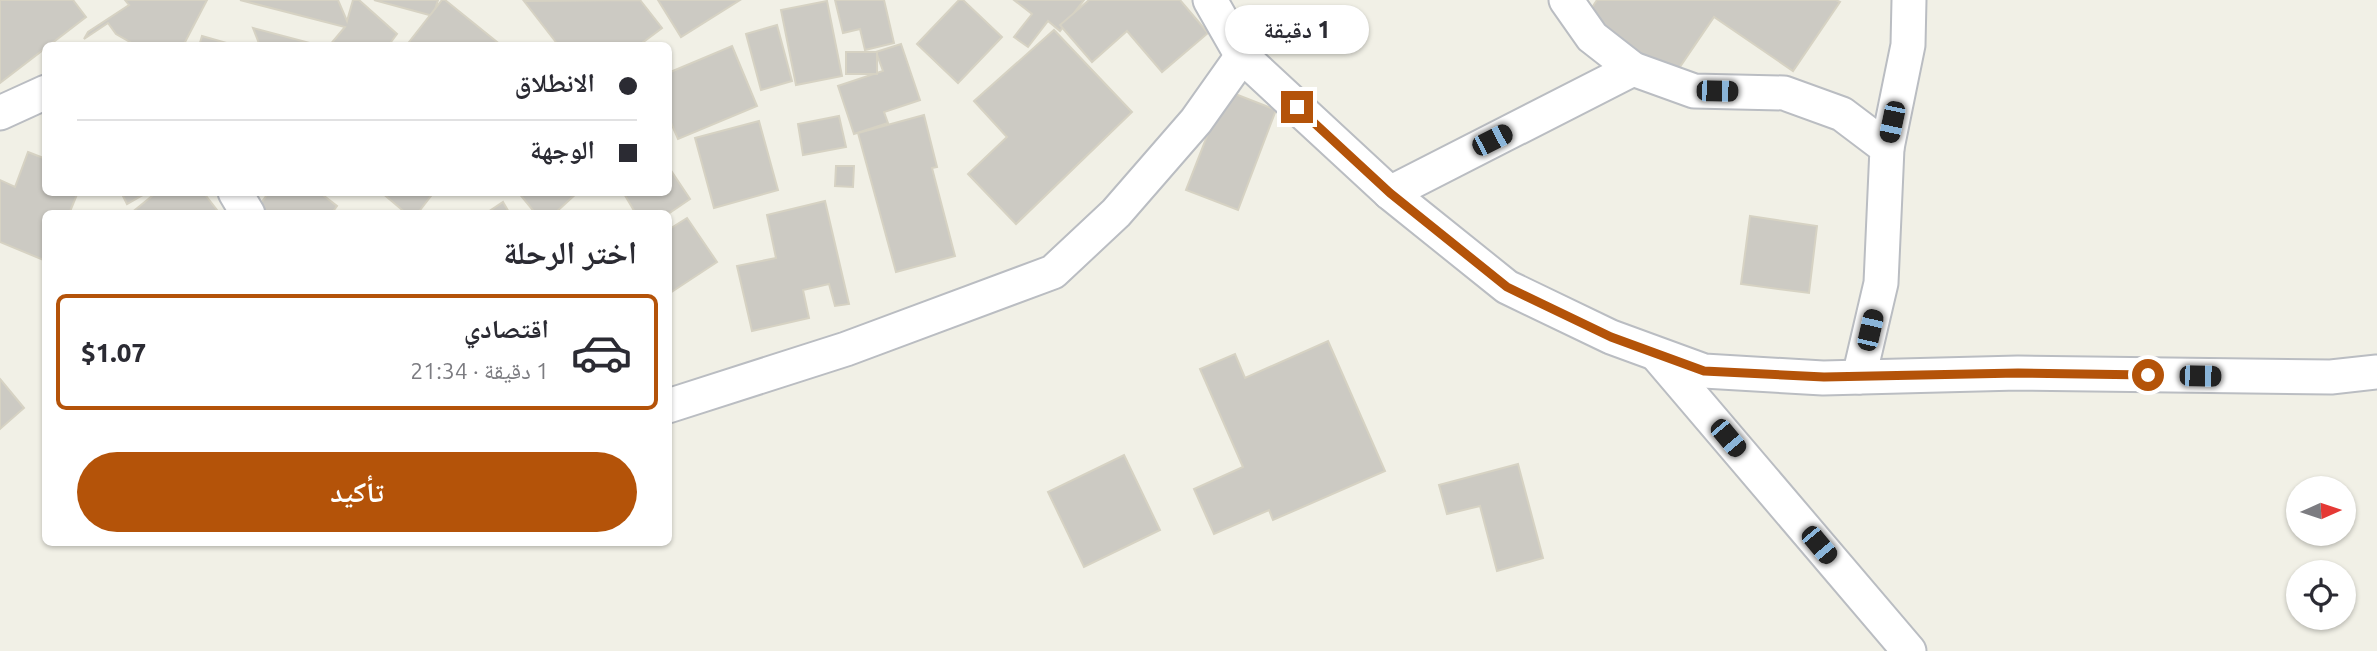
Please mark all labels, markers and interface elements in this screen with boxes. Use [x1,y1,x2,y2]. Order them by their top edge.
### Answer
callout: 1 دقيقة [1225,6,1369,55]
text: 1 دقيقة [1264,17,1330,42]
text: الانطلاق [515,68,595,97]
car [1696,80,1739,102]
route end [1281,91,1313,123]
car [1878,99,1907,145]
car [1469,121,1516,159]
text: الوجهة [530,135,595,164]
text: اختر الرحلة [503,234,637,270]
car [1856,307,1885,353]
text: اقتصادي [464,314,549,343]
icon: car [570,321,633,384]
text: $1.07 [81,338,146,367]
text: 1 دقيقة · 21:34 [410,358,549,383]
route start [2132,359,2164,391]
car [2179,365,2222,387]
car [1707,415,1750,461]
button: تأكيد [77,452,637,532]
north arrow [2286,476,2356,546]
map controls [2286,476,2356,630]
car [1798,522,1841,568]
button: locate [2286,560,2356,630]

